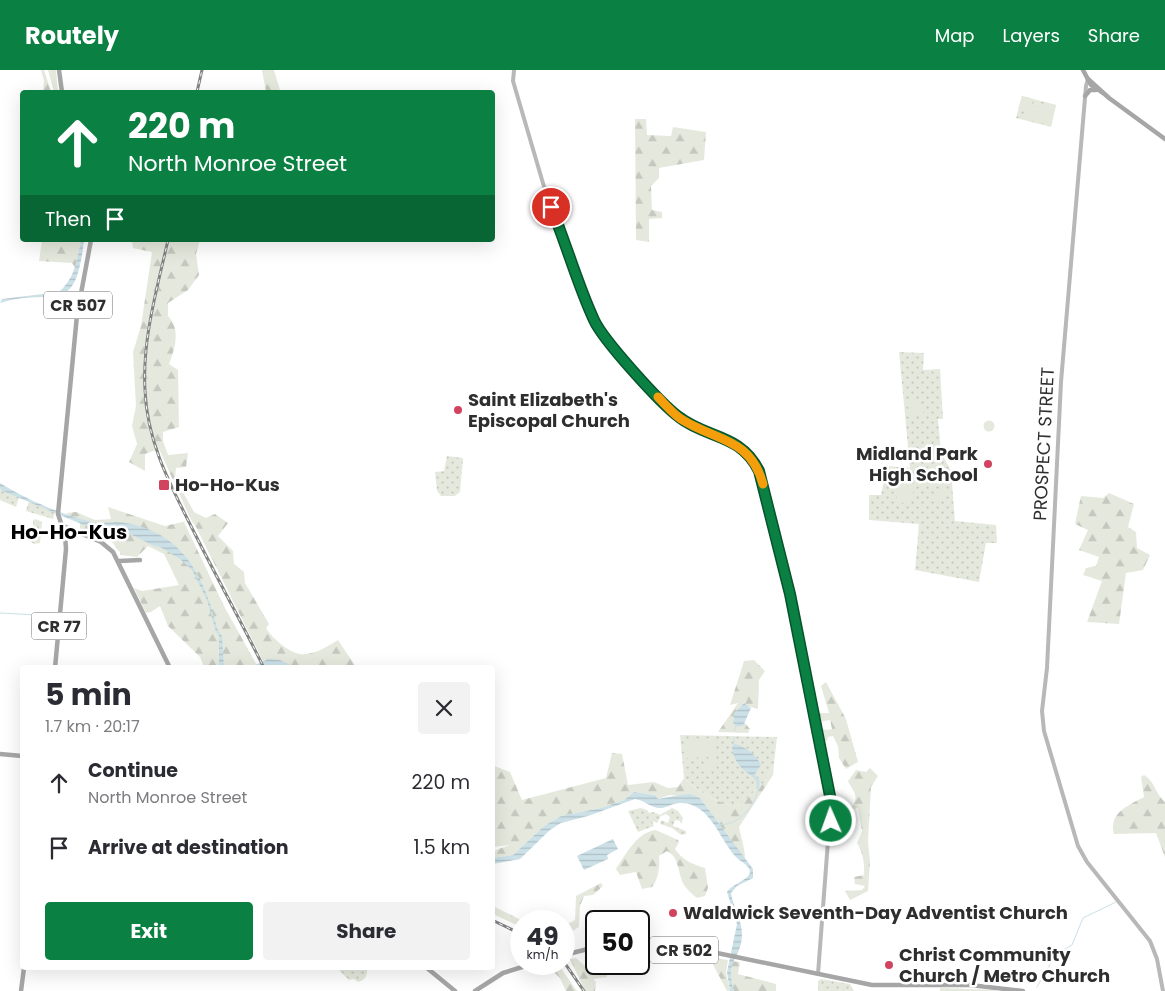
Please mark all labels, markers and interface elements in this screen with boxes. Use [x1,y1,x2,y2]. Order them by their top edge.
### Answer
text: Routely [25,19,119,52]
text: Map [935,23,975,48]
text: Layers [1003,23,1060,48]
text: Share [1088,23,1140,48]
text: 220 m [128,101,235,150]
icon: ahead [45,110,110,175]
text: North Monroe Street [128,148,347,179]
pin [530,186,572,228]
icon: arrive [537,193,565,221]
icon: arrive [101,205,129,233]
text: Then [45,206,91,233]
road number: CR 507 [44,292,112,318]
street label: PROSPECT STREET [1027,366,1060,521]
place label: Saint Elizabeth's Episcopal Church [468,387,630,433]
marker: Saint Elizabeth's Episcopal Church [452,404,464,416]
place label: Midland Park High School [856,441,979,487]
marker: Midland Park High School [982,458,994,470]
place label: Ho-Ho-Kus [175,472,280,497]
marker: Ho-Ho-Kus [157,478,171,492]
district label: Ho-Ho-Kus [11,518,127,546]
road number: CR 77 [32,612,86,640]
text: 5 min [45,673,132,716]
button: close [418,682,470,734]
text: 1.7 km · 20:17 [45,715,140,738]
text: Continue [88,757,178,784]
icon: ahead [45,769,73,797]
text: 220 m [412,769,470,796]
text: North Monroe Street [88,786,247,809]
position arrow [804,794,856,846]
icon: arrive [45,834,73,862]
text: Arrive at destination [88,834,289,861]
text: 1.5 km [414,834,470,861]
place label: Waldwick Seventh-Day Adventist Church [683,900,1068,925]
button: Exit [45,902,253,960]
button: Share [263,902,470,960]
marker: Waldwick Seventh-Day Adventist Church [667,907,679,919]
speed limit sign: 50 [585,910,650,975]
text: 49 [526,919,559,954]
road number: CR 502 [650,936,718,964]
place label: Christ Community Church / Metro Church [899,942,1110,988]
text: km/h [527,946,558,963]
marker: Christ Community Church / Metro Church [883,959,895,971]

